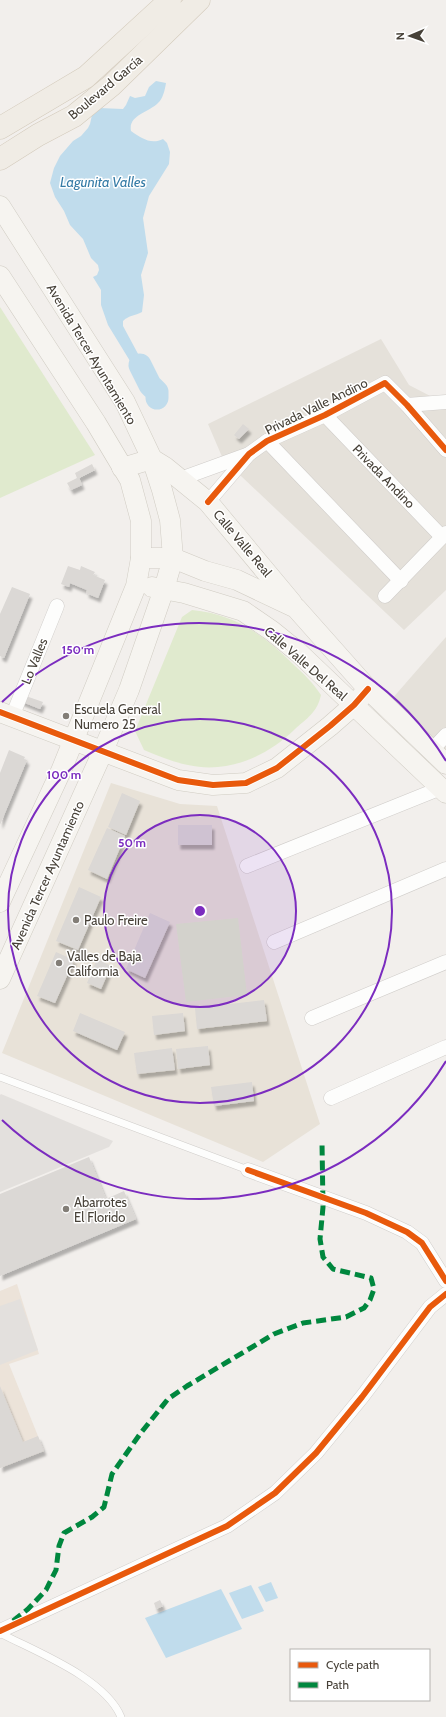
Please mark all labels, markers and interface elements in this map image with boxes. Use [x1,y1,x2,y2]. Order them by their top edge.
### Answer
north arrow [390,16,430,56]
text: N [393,32,407,40]
street label: Boulevard García [65,51,146,123]
water label: Lagunita Valles [60,173,146,191]
street label: Avenida Tercer Ayuntamiento [44,281,140,427]
street label: Privada Valle Andino [262,374,370,438]
street label: Privada Andino [349,441,419,511]
street label: Calle Valle Real [210,506,276,580]
street label: Calle Valle Del Real [261,623,351,703]
street label: Lo Valles [18,635,51,686]
text: 150 m [62,642,94,657]
place label: Escuela General Numero 25 [74,701,161,732]
marker: Escuela General Numero 25 [61,711,71,721]
text: 100 m [47,767,81,782]
street label: Avenida Tercer Ayuntamiento [7,798,87,952]
text: 50 m [118,835,146,850]
centre of rings [193,904,207,918]
place label: Paulo Freire [84,912,148,928]
marker: Paulo Freire [71,915,81,925]
place label: Valles de Baja California [67,948,142,979]
marker: Valles de Baja California [54,958,64,968]
place label: Abarrotes El Florido [74,1194,128,1225]
marker: Abarrotes El Florido [61,1204,71,1214]
legend [290,1649,430,1701]
text: Cycle path [326,1657,379,1672]
text: Path [326,1677,349,1692]

